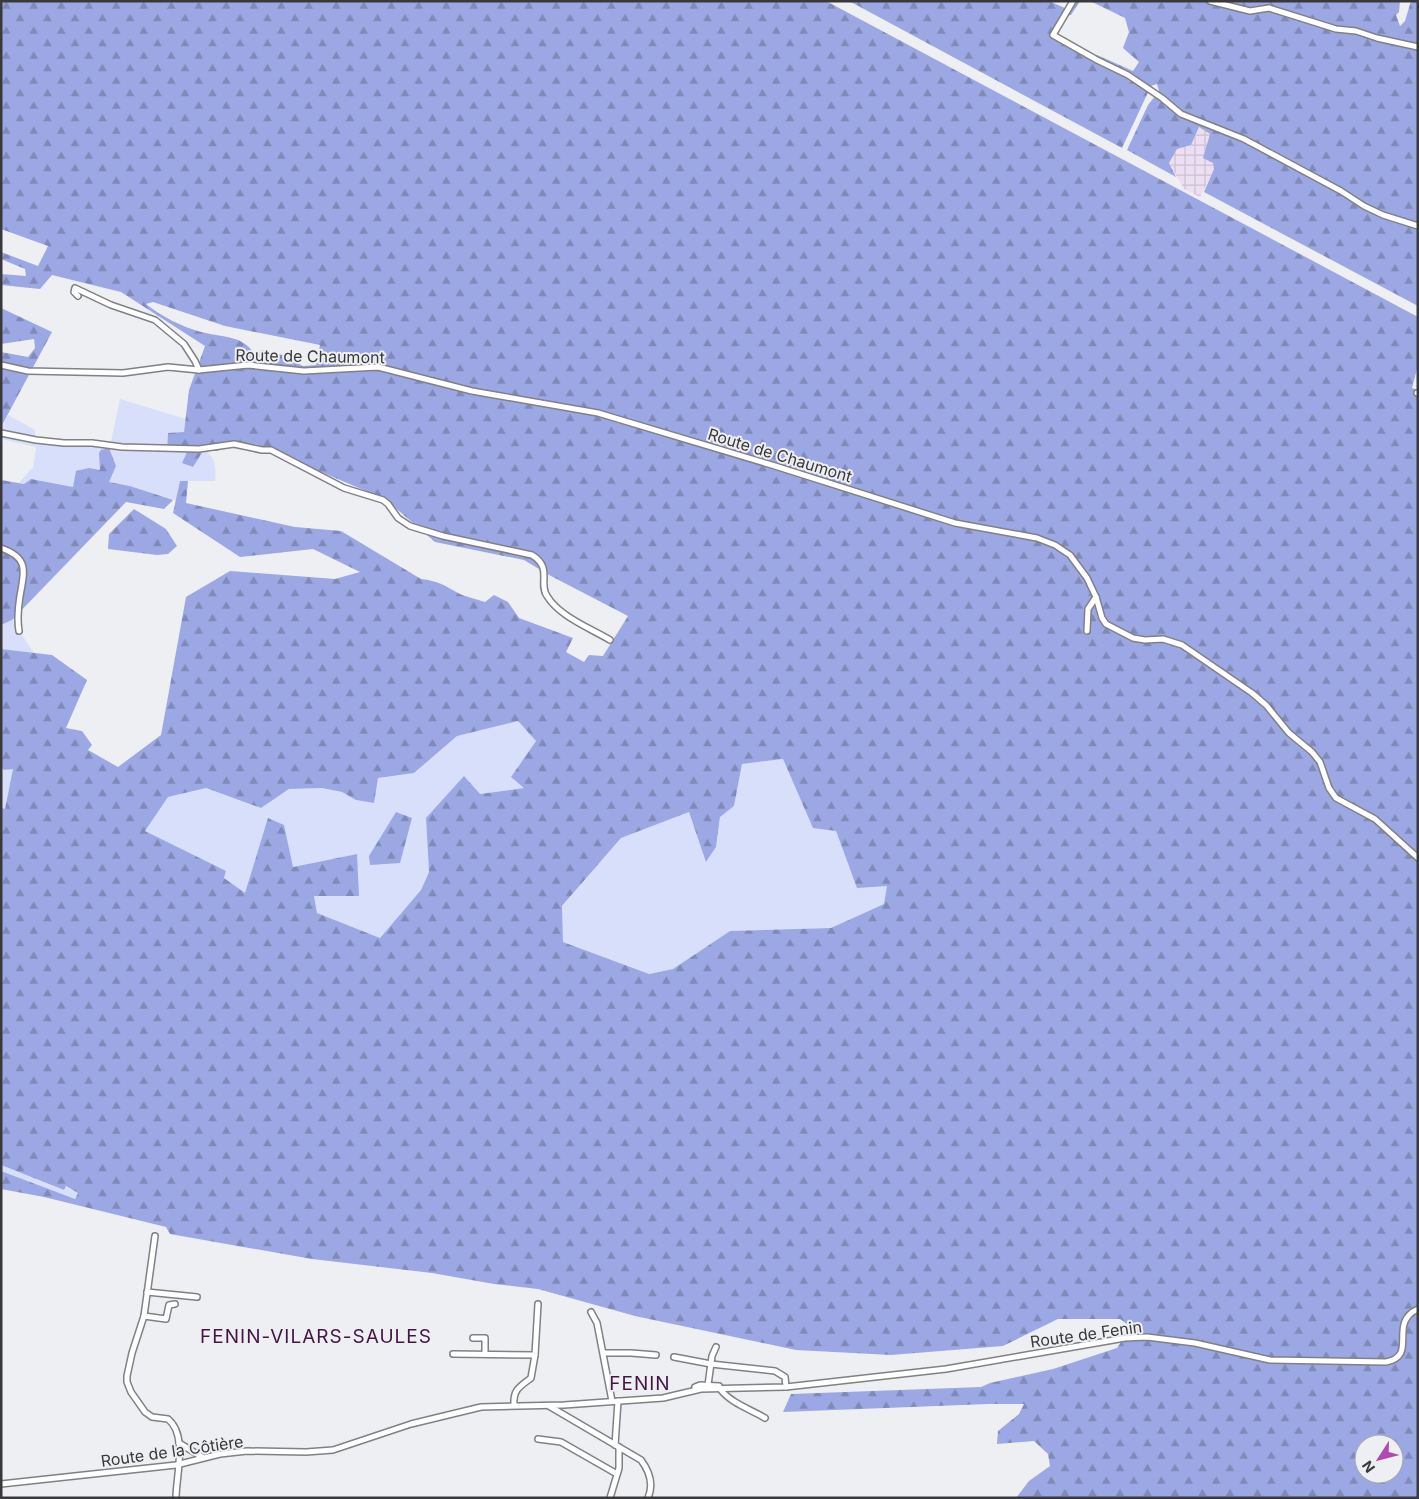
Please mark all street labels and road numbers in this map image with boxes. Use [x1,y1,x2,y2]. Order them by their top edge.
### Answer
street label: Route de Chaumont [235,345,385,367]
street label: Route de Chaumont [706,424,854,486]
street label: Route de Fenin [1029,1316,1143,1352]
street label: Route de la Côtière [99,1431,245,1471]

